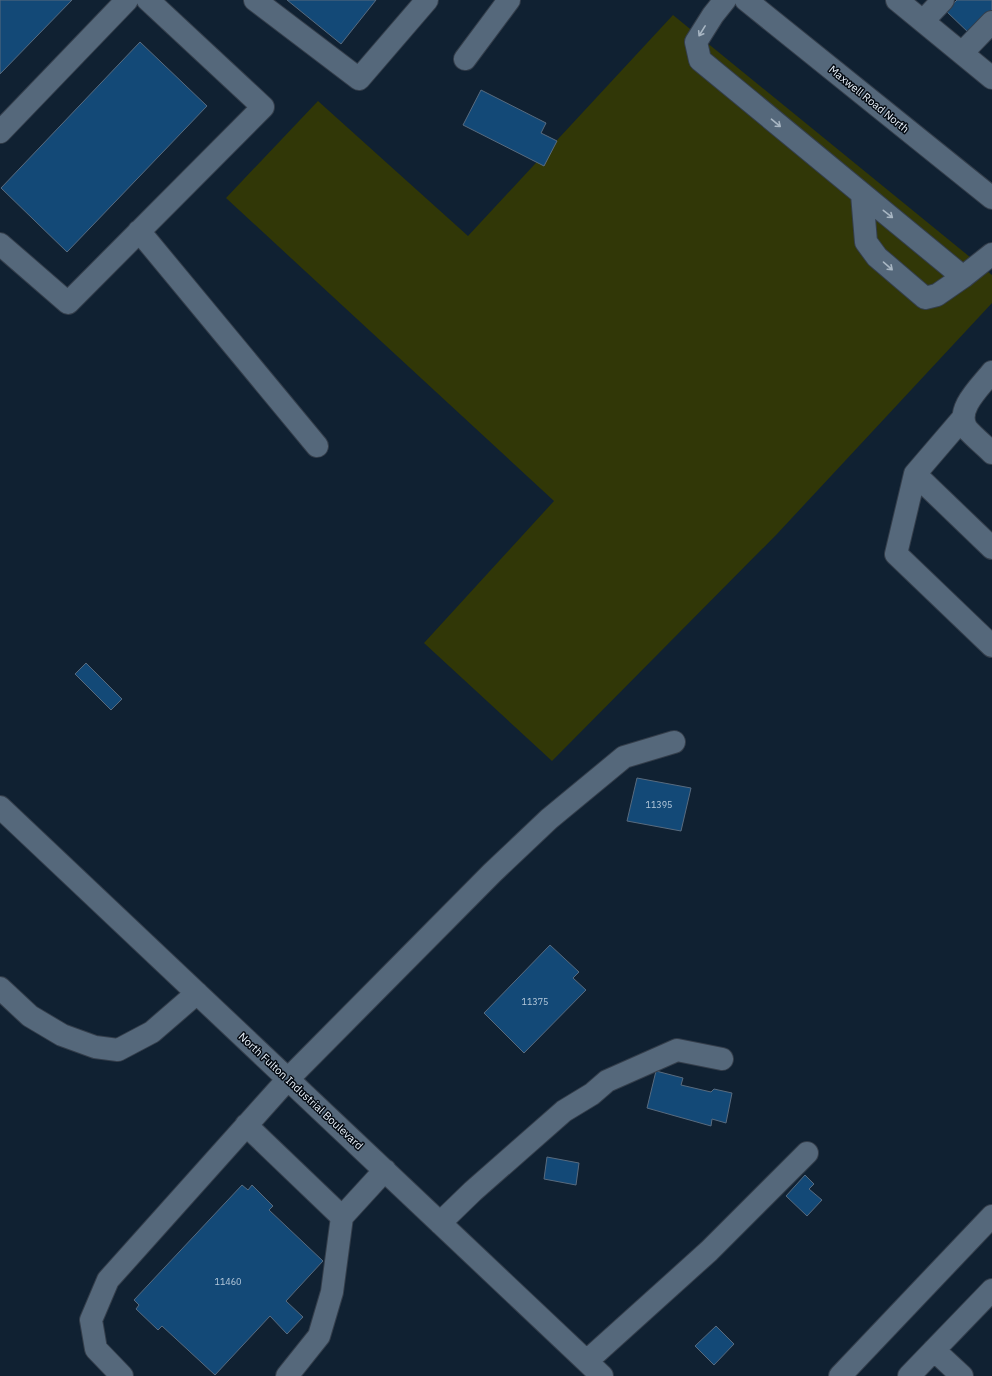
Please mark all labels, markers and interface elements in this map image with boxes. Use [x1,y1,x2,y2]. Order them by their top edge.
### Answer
one-way arrow [698,25,706,37]
street label: Maxwell Road North [826,62,912,136]
one-way arrow [771,119,782,128]
one-way arrow [882,210,893,219]
one-way arrow [883,261,893,270]
house number: 11395 [645,799,673,810]
house number: 11375 [521,996,549,1007]
street label: North Fulton Industrial Boulevard [236,1029,366,1153]
house number: 11460 [214,1276,242,1287]

